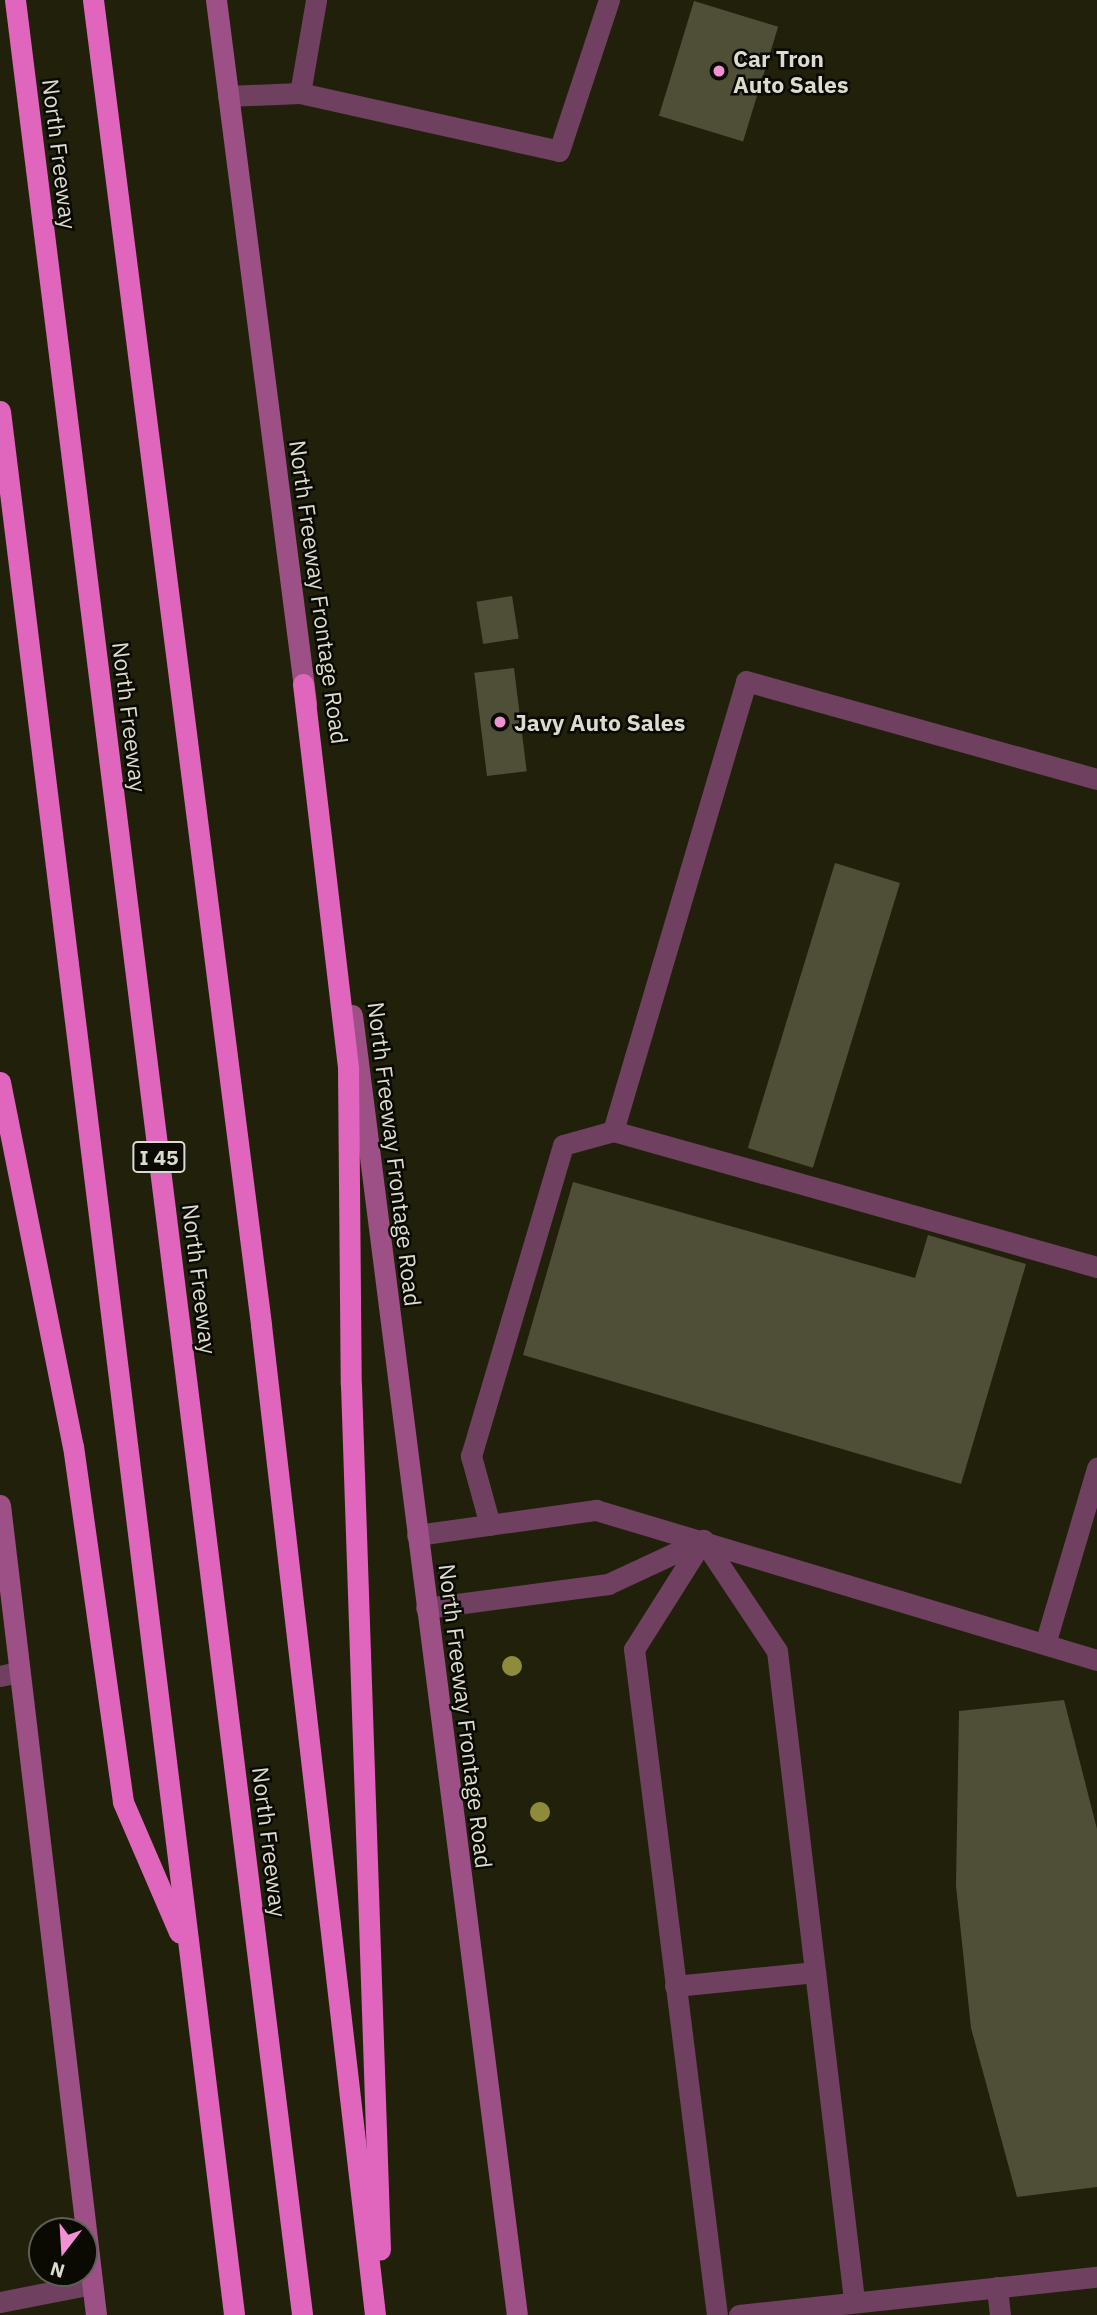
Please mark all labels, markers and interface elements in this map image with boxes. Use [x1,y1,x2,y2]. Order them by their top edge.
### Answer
place label: Car Tron Auto Sales [733,44,849,98]
marker: Car Tron Auto Sales [711,63,727,79]
street label: North Freeway [37,77,83,231]
street label: North Freeway Frontage Road [284,438,354,746]
street label: North Freeway [107,640,153,794]
place label: Javy Auto Sales [514,708,685,736]
marker: Javy Auto Sales [492,714,508,730]
street label: North Freeway Frontage Road [363,1000,427,1308]
road number: I 45 [131,1140,187,1174]
street label: North Freeway [177,1202,223,1356]
street label: North Freeway Frontage Road [434,1562,498,1870]
street label: North Freeway [247,1765,293,1919]
north arrow [28,2217,98,2287]
text: N [47,2257,68,2284]

